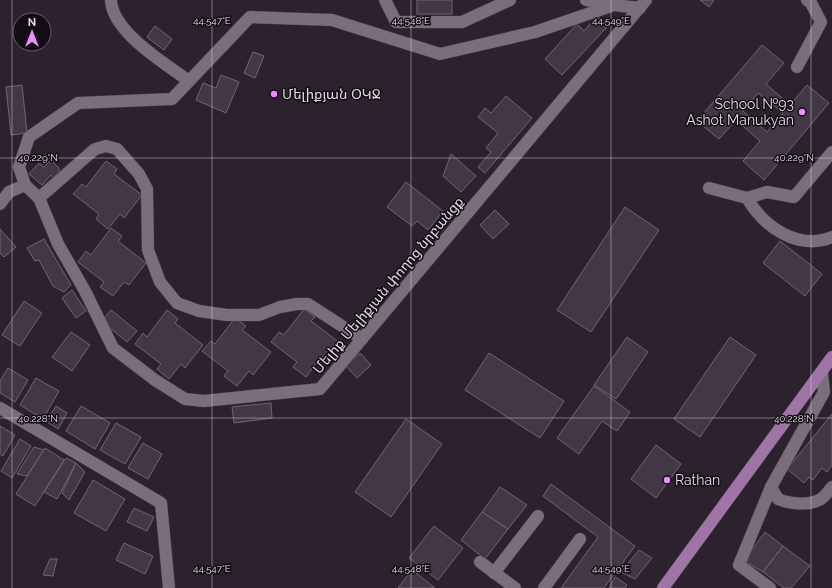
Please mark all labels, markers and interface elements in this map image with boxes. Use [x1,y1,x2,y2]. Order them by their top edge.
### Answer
north arrow [12,12,52,52]
text: 44.547°E [193,15,231,26]
text: 44.548°E [392,15,430,26]
text: 44.549°E [592,15,630,26]
text: N [28,16,36,29]
place label: Մելիքյան ՕԿՋ [282,86,381,102]
marker: Մելիքյան ՕԿՋ [269,89,279,99]
place label: School №93 Ashot Manukyan [686,96,794,128]
marker: School №93 Ashot Manukyan [797,107,807,117]
text: 40.229°N [18,152,58,163]
text: 40.229°N [774,152,814,163]
street label: Մելիք Մելիքյան փողոց նրբանցք [309,193,467,377]
text: 40.228°N [18,413,58,424]
text: 40.228°N [774,413,814,424]
place label: Rathan [675,472,720,488]
marker: Rathan [662,475,672,485]
text: 44.547°E [193,563,231,574]
text: 44.548°E [392,563,430,574]
text: 44.549°E [592,563,630,574]

